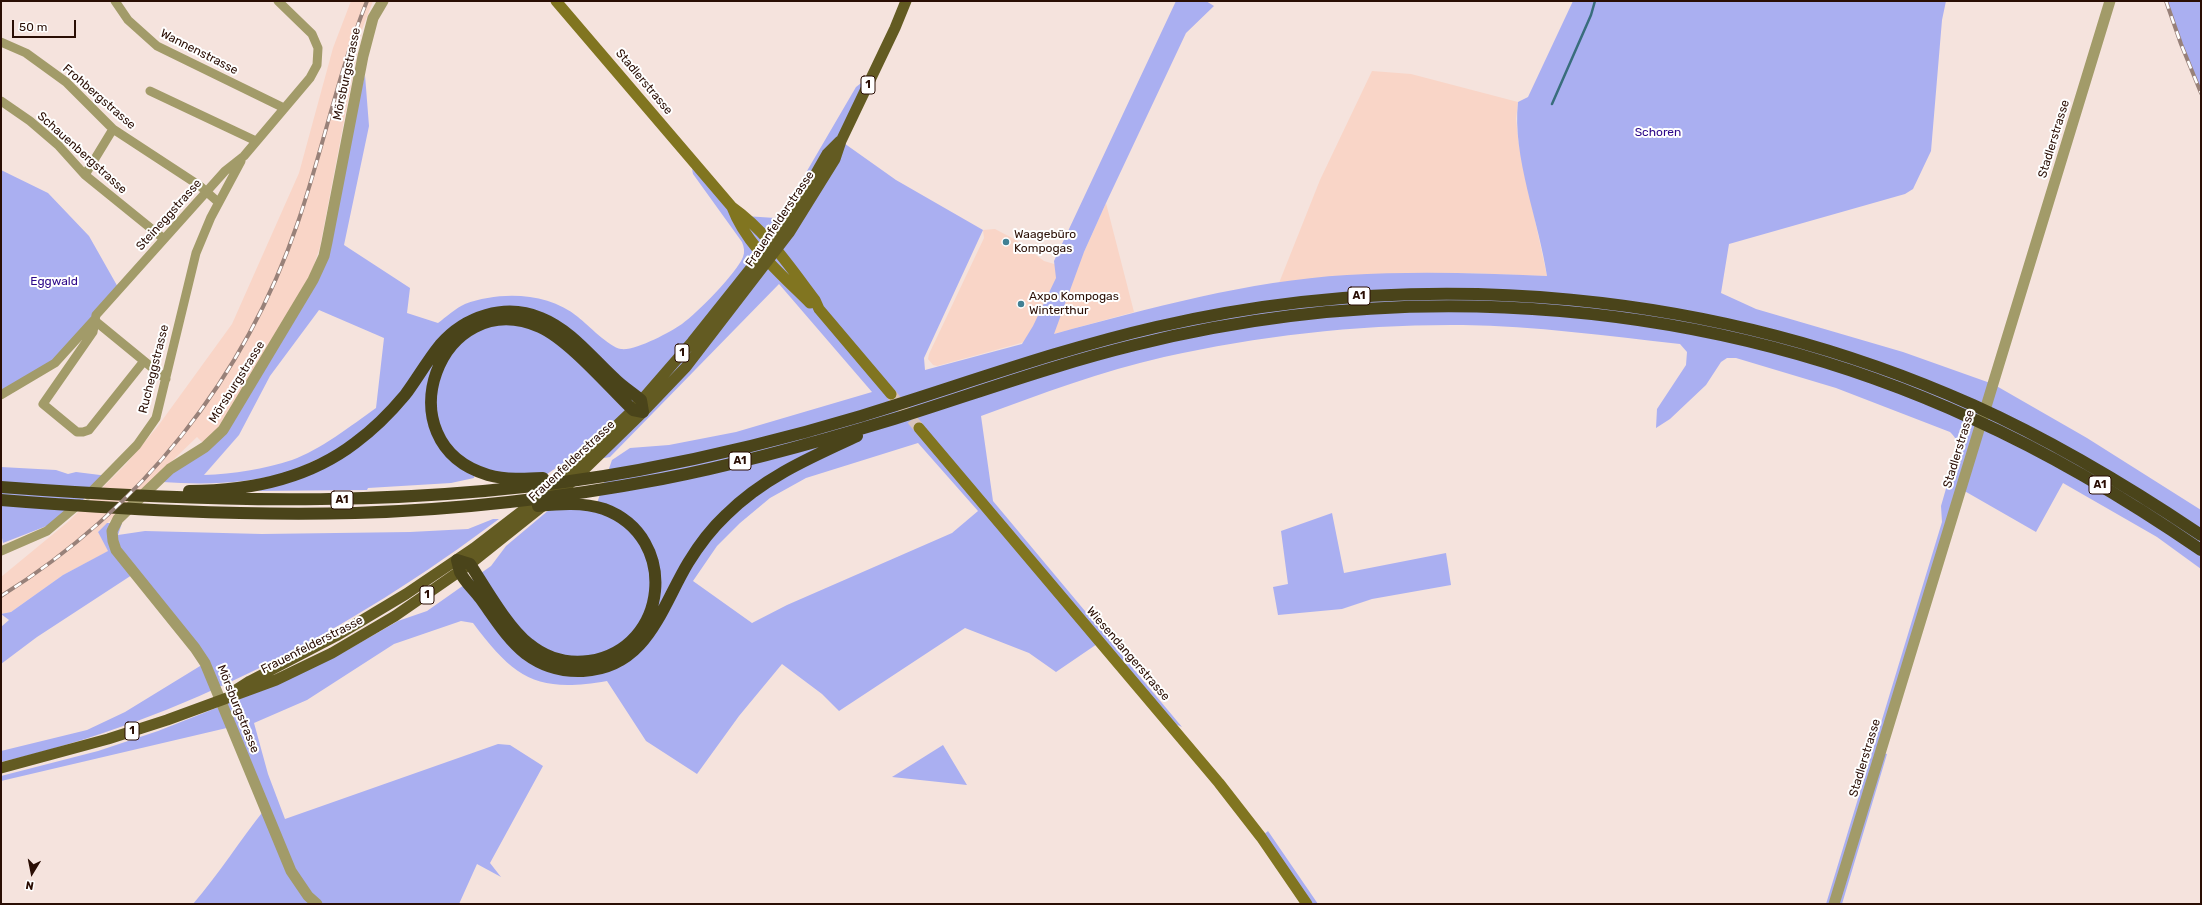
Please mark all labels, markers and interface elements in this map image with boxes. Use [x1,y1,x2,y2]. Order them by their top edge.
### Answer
scale bar [14,12,78,38]
text: 50 m [19,20,47,34]
street label: Wannenstrasse [158,26,240,78]
street label: Mörsburgstrasse [330,27,364,121]
street label: Stadlerstrasse [612,46,676,118]
street label: Frohbergstrasse [60,61,138,133]
road number: 1 [861,76,875,94]
street label: Stadlerstrasse [2035,98,2073,180]
street label: Schauenbergstrasse [34,109,130,197]
park label: Schoren [1635,126,1681,140]
street label: Frauenfelderstrasse [743,168,817,270]
street label: Steineggstrasse [133,176,205,254]
place label: Waagebüro Kompogas [1014,228,1076,256]
marker: Waagebüro Kompogas [1001,237,1011,247]
park label: Eggwald [30,275,78,289]
road number: A1 [1348,287,1370,305]
place label: Axpo Kompogas Winterthur [1029,290,1119,318]
marker: Axpo Kompogas Winterthur [1016,299,1026,309]
street label: Rucheggstrasse [136,323,172,415]
street label: Mörsburgstrasse [206,338,268,426]
road number: 1 [675,344,689,362]
street label: Stadlerstrasse [1940,408,1978,490]
street label: Frauenfelderstrasse [526,417,618,505]
road number: A1 [729,452,751,470]
road number: A1 [2089,476,2111,494]
road number: A1 [331,491,353,509]
road number: 1 [420,586,434,604]
street label: Wiesendangerstrasse [1083,604,1173,704]
street label: Frauenfelderstrasse [259,613,365,677]
street label: Mörsburgstrasse [214,663,262,755]
street label: Stadlerstrasse [1846,717,1884,799]
road number: 1 [125,722,139,740]
north arrow [12,853,52,893]
text: N [25,878,35,892]

